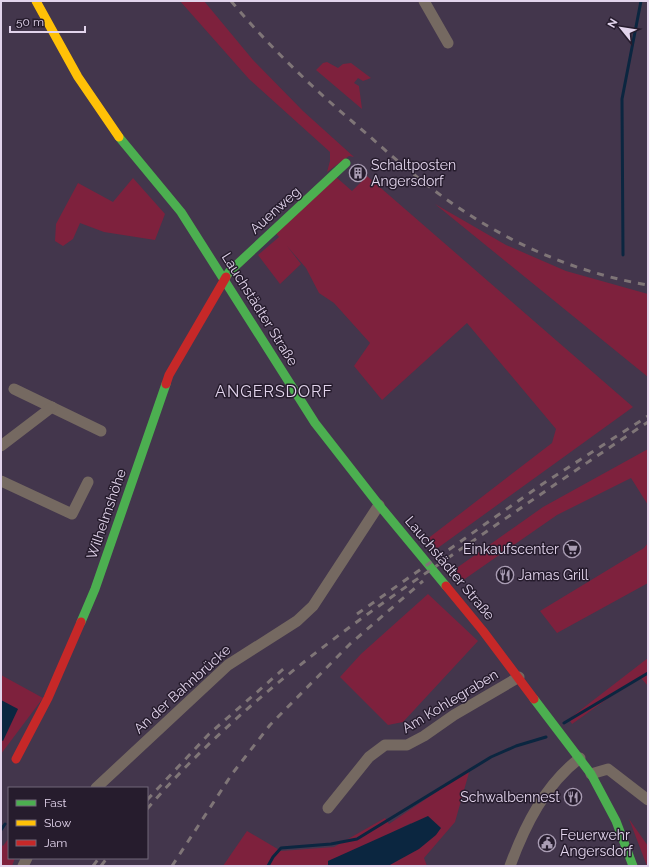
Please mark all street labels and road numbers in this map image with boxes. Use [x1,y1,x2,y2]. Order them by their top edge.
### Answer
street label: Auenweg [247,183,303,237]
street label: Lauchstädter Straße [219,250,301,368]
street label: Wilhelmshöhe [83,467,129,561]
street label: Lauchstädter Straße [402,513,498,623]
street label: An der Bahnbrücke [130,641,234,737]
street label: Am Kohlegraben [399,666,501,736]

